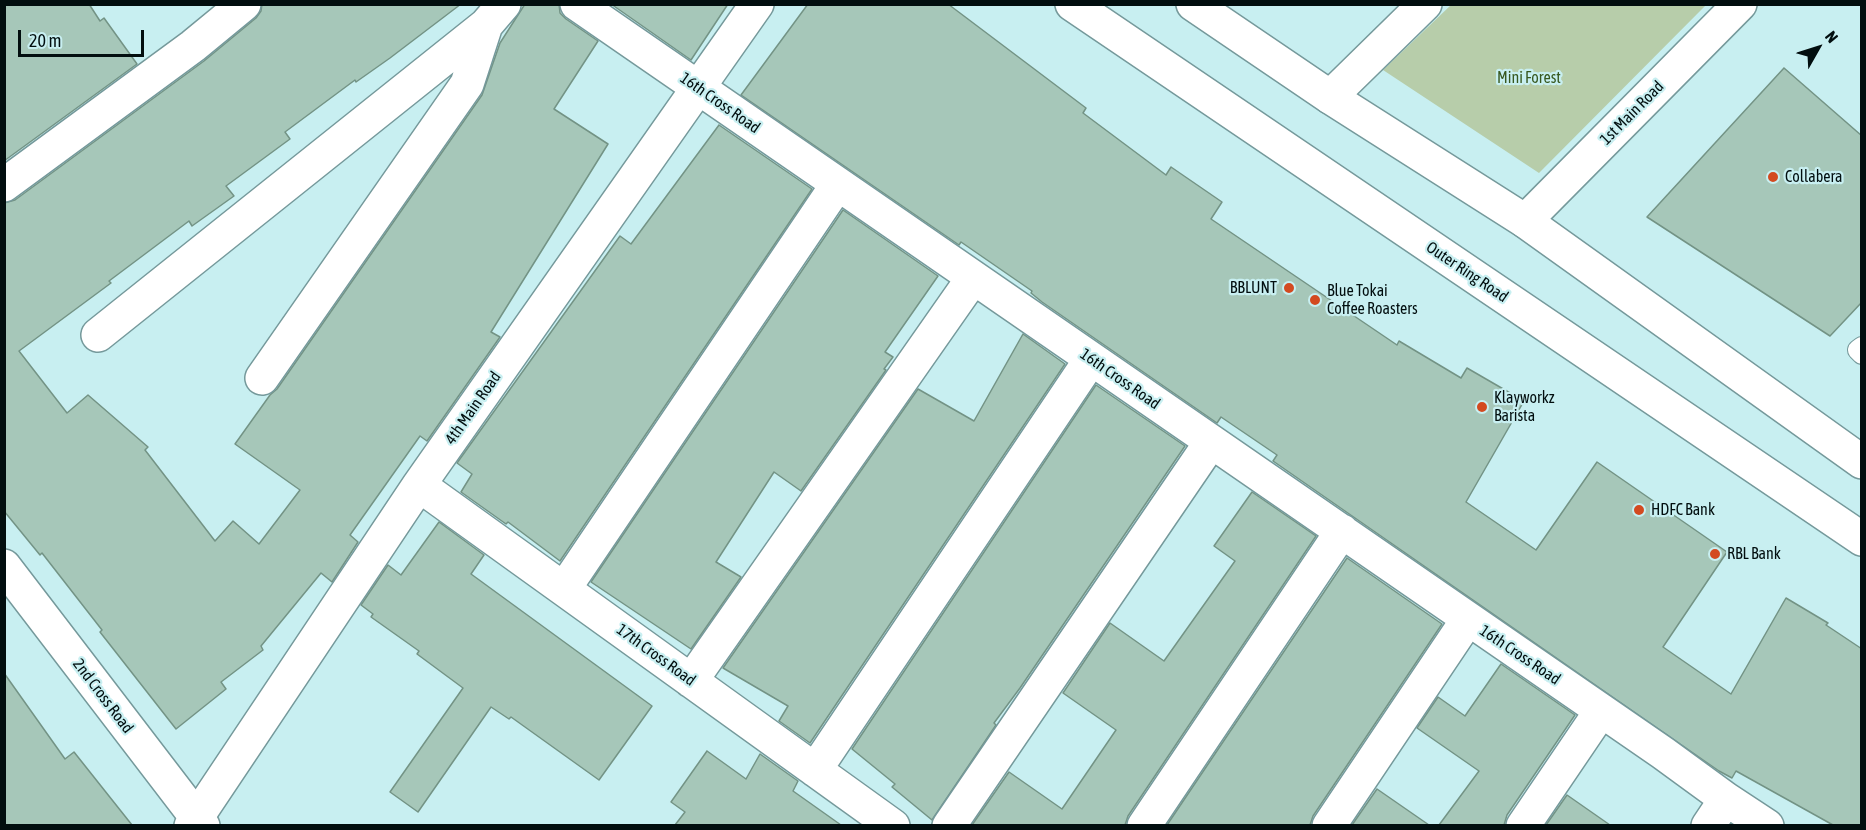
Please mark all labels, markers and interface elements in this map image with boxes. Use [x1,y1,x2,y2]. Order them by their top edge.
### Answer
scale bar [21,18,147,56]
north arrow [1788,18,1848,78]
text: N [1822,27,1842,46]
text: 20 m [29,30,61,51]
street label: 16th Cross Road [676,68,764,138]
park label: Mini Forest [1497,68,1561,88]
street label: 1st Main Road [1596,77,1668,149]
place label: Collabera [1785,167,1842,187]
marker: Collabera [1766,170,1780,184]
street label: Outer Ring Road [1422,238,1512,306]
place label: BBLUNT [1230,278,1277,298]
marker: BBLUNT [1282,281,1296,295]
place label: Blue Tokai Coffee Roasters [1327,281,1418,319]
marker: Blue Tokai Coffee Roasters [1308,293,1322,307]
street label: 16th Cross Road [1076,344,1164,414]
street label: 4th Main Road [441,368,505,448]
place label: Klayworkz Barista [1494,388,1555,426]
marker: Klayworkz Barista [1475,400,1489,414]
place label: HDFC Bank [1651,500,1715,520]
marker: HDFC Bank [1632,503,1646,517]
place label: RBL Bank [1727,544,1781,564]
marker: RBL Bank [1708,547,1722,561]
street label: 17th Cross Road [613,620,699,690]
street label: 16th Cross Road [1476,621,1564,689]
street label: 2nd Cross Road [69,655,137,737]

